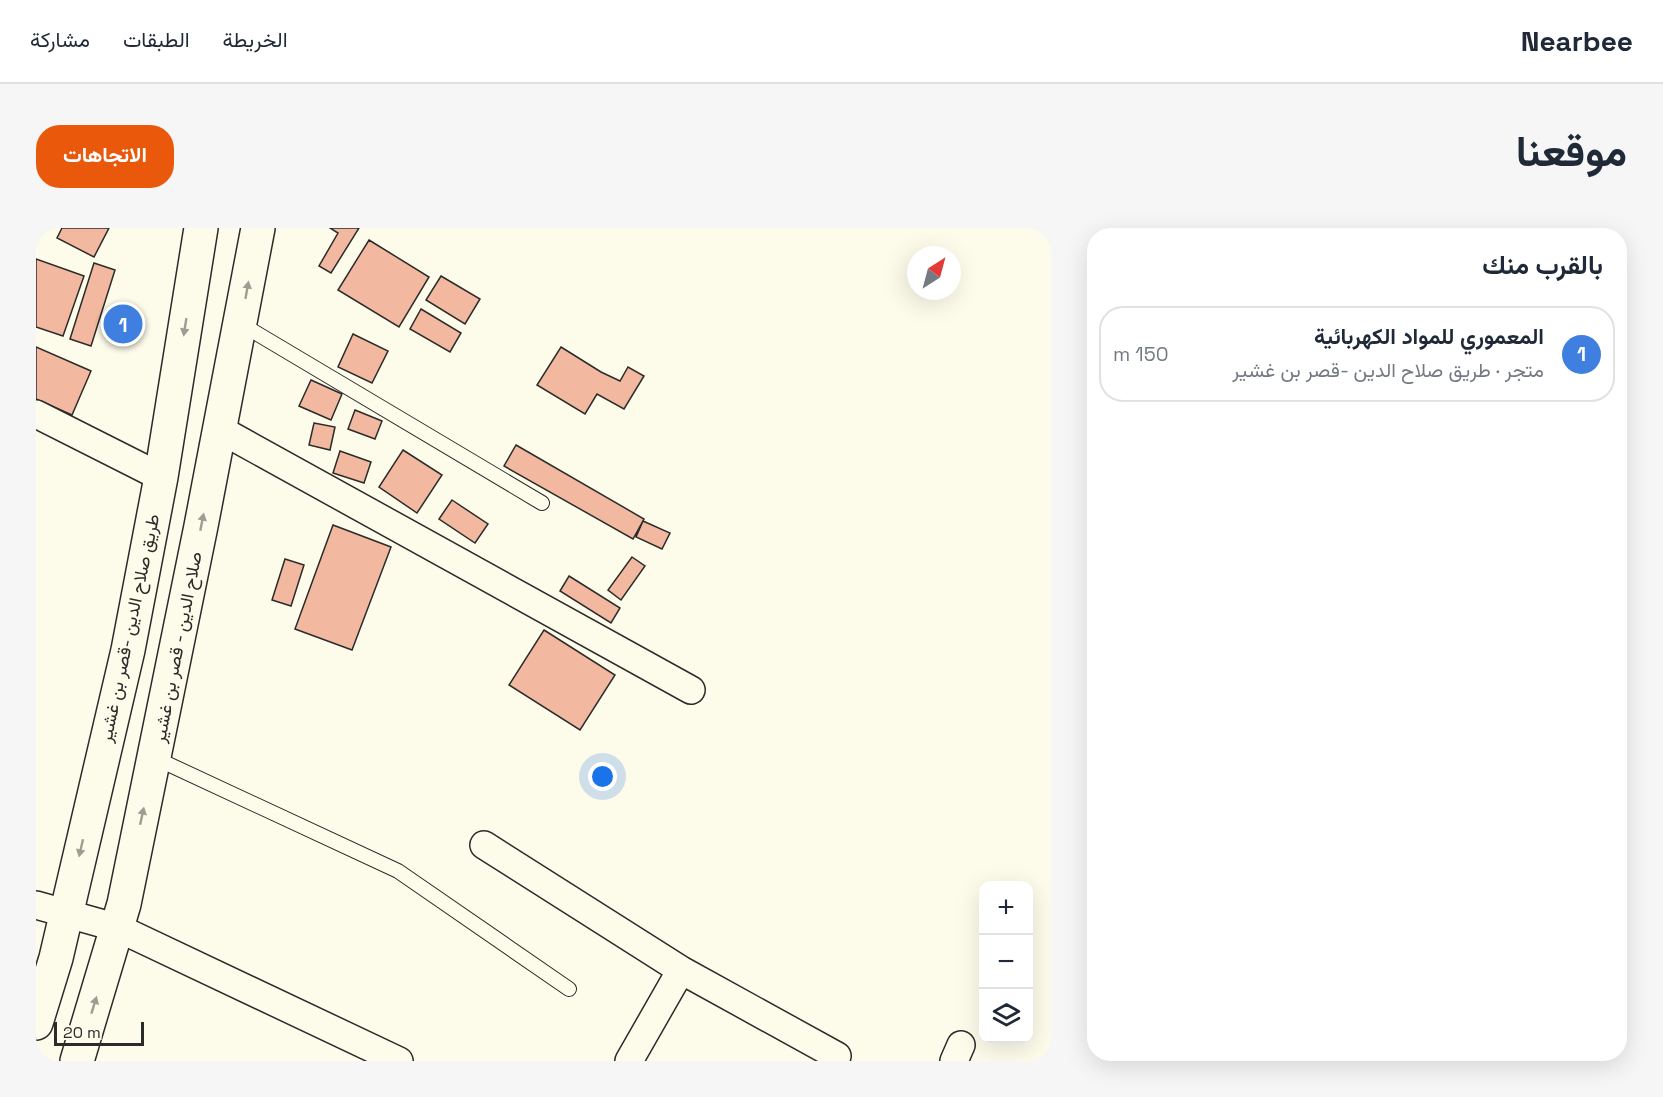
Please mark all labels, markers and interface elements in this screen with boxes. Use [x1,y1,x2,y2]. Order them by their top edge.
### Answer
text: Nearbee [1521,23,1633,59]
text: مشاركة [30,26,90,53]
text: الطبقات [123,26,190,53]
text: الخريطة [223,26,288,53]
button: الاتجاهات [36,125,174,188]
text: موقعنا [1516,125,1627,178]
north arrow [907,246,961,300]
text: بالقرب منك [1482,248,1603,282]
one-way arrow [243,280,252,299]
pin: 1 [104,302,142,346]
one-way arrow [180,318,189,337]
text: المعموري للمواد الكهربائية [1314,322,1544,350]
text: 150 m [1113,341,1169,367]
text: 1 [1577,341,1586,367]
text: متجر · طريق صلاح الدين -قصر بن غشير [1232,357,1544,383]
street label: طريق صلاح الدين -قصر بن غشير [93,512,165,745]
one-way arrow [198,513,207,532]
street label: صلاح الدين - قصر بن غشير [147,550,208,746]
your location [588,762,617,791]
one-way arrow [138,806,147,825]
one-way arrow [75,838,85,857]
map controls [979,881,1033,1043]
button: + [979,881,1033,935]
button: − [979,935,1033,989]
button: layers [979,989,1033,1043]
one-way arrow [90,996,99,1014]
scale bar [54,1019,144,1046]
text: 20 m [63,1022,101,1043]

